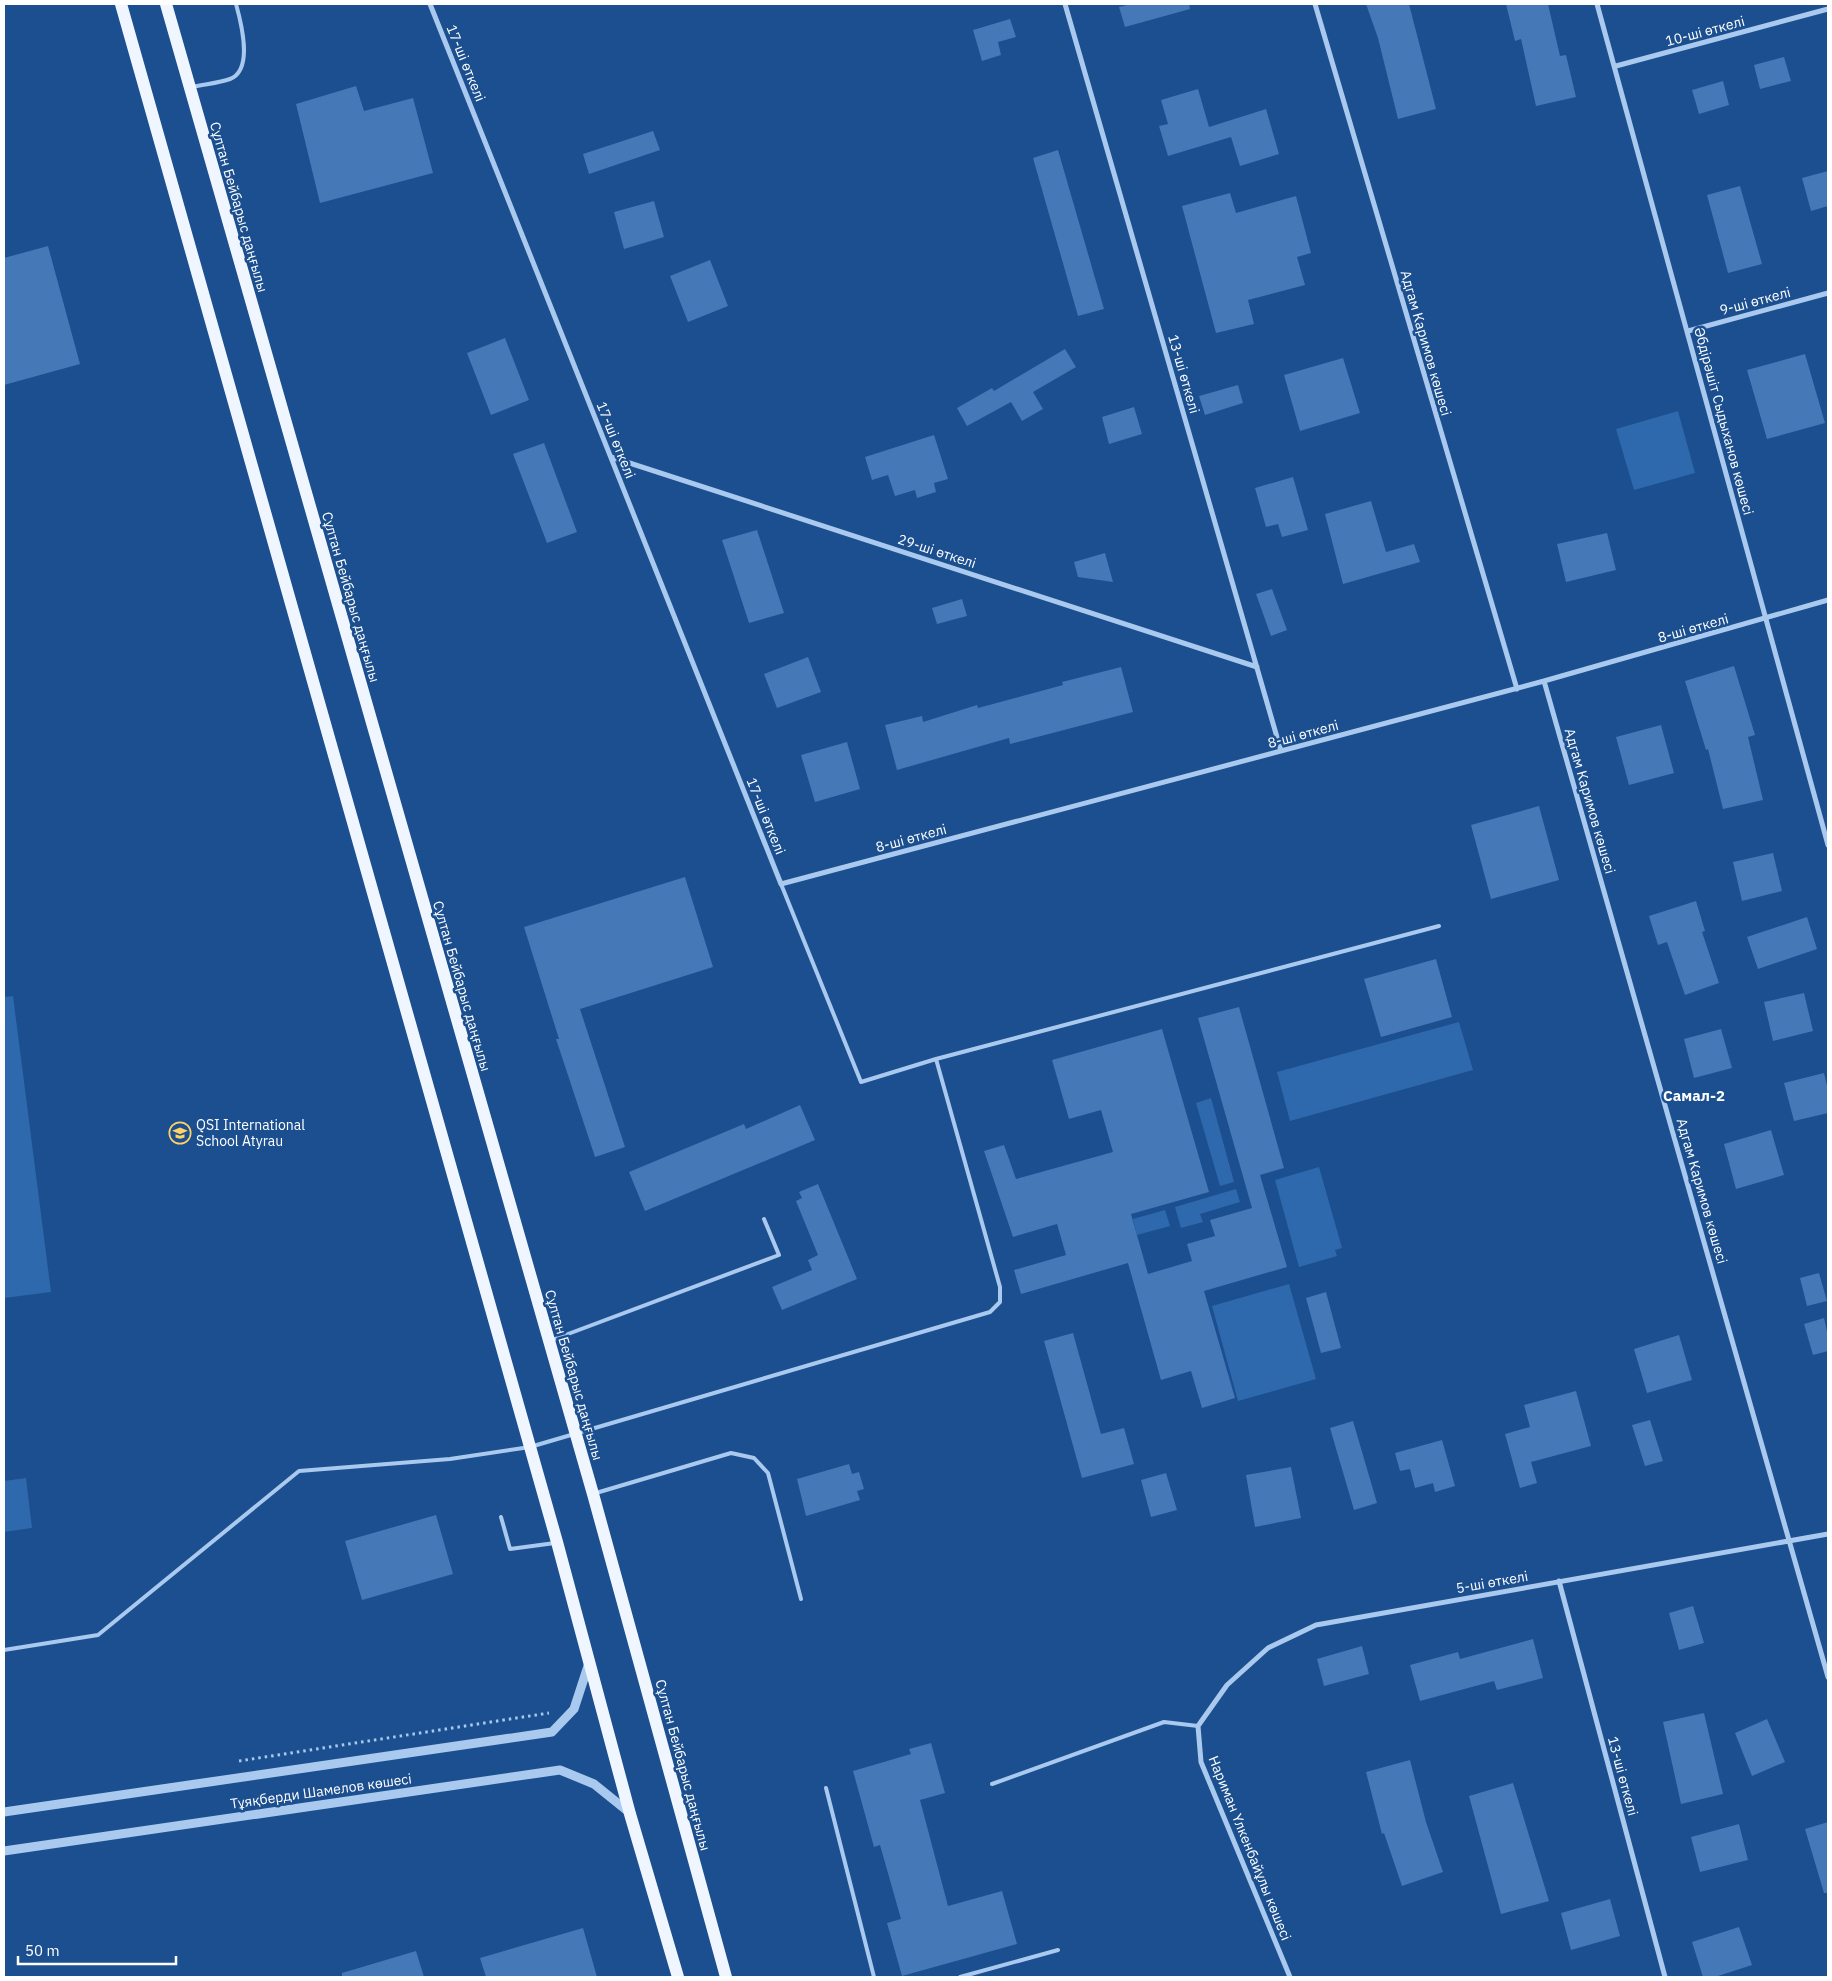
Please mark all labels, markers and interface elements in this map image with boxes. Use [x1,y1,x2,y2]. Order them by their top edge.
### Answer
street label: 10-ші өткелі [1663,12,1747,50]
street label: 17-ші өткелі [442,22,490,104]
street label: Сұлтан Бейбарыс даңғылы [206,120,272,294]
street label: Адгам Каримов көшесі [1397,268,1455,418]
street label: 9-ші өткелі [1718,283,1792,319]
street label: Әбдірәшіт Сыдыханов көшесі [1690,325,1758,517]
street label: 13-ші өткелі [1164,332,1204,416]
street label: 17-ші өткелі [592,399,640,481]
street label: Сұлтан Бейбарыс даңғылы [318,510,384,684]
street label: 29-ші өткелі [896,530,978,572]
street label: 8-ші өткелі [1656,609,1730,647]
street label: 8-ші өткелі [1266,716,1340,752]
street label: Адгам Каримов көшесі [1561,726,1619,876]
street label: 17-ші өткелі [742,775,790,857]
street label: 8-ші өткелі [874,820,948,856]
street label: Сұлтан Бейбарыс даңғылы [429,899,495,1073]
district label: Самал-2 [1663,1086,1725,1105]
place label: QSI International School Atyrau [196,1116,305,1150]
street label: Адгам Каримов көшесі [1673,1116,1731,1266]
school or university icon: QSI International School Atyrau [168,1121,192,1145]
street label: Сұлтан Бейбарыс даңғылы [541,1288,607,1462]
street label: 5-ші өткелі [1455,1567,1529,1597]
street label: Сұлтан Бейбарыс даңғылы [651,1677,715,1853]
street label: 13-ші өткелі [1604,1734,1642,1818]
street label: Нариман Үлкенбайұлы көшесі [1205,1753,1295,1943]
street label: Тұяқберди Шамелов көшесі [229,1769,413,1813]
scale bar [18,1934,175,1966]
text: 50 m [25,1941,60,1960]

